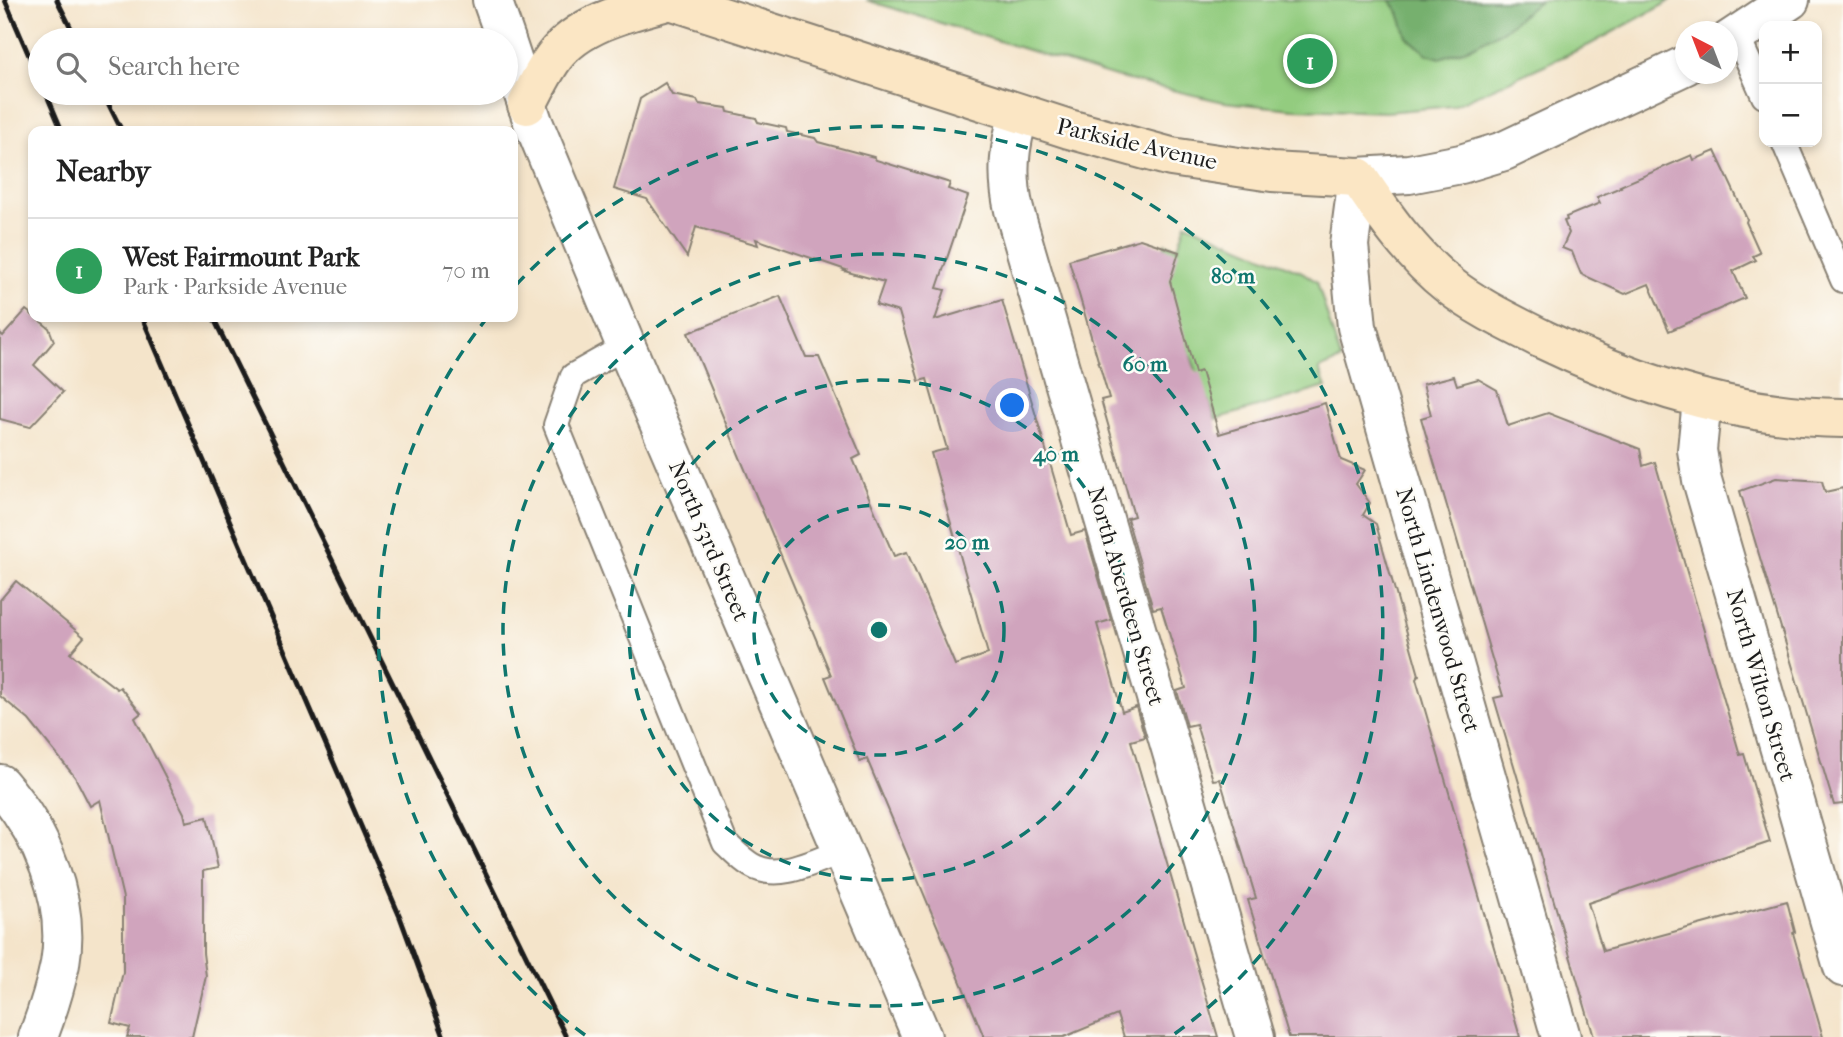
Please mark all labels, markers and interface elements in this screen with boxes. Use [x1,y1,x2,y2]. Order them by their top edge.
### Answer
north arrow [1675,21,1738,84]
map controls [1759,21,1822,147]
button: + [1759,21,1822,84]
search box [28,28,518,105]
pin: 1 [1287,35,1333,87]
icon: search [52,48,90,86]
text: Search here [108,51,240,82]
button: − [1759,84,1822,147]
street label: Parkside Avenue [1054,112,1220,176]
text: Nearby [56,154,151,189]
text: West Fairmount Park [123,242,359,273]
text: 1 [75,257,83,284]
text: 70 m [442,257,490,284]
text: 80 m [1211,264,1256,288]
text: Park · Parkside Avenue [123,273,347,300]
text: 60 m [1123,352,1168,376]
your location [995,388,1029,422]
text: 40 m [1032,442,1080,467]
street label: North 53rd Street [663,457,755,625]
street label: North Aberdeen Street [1082,483,1170,709]
street label: North Lindenwood Street [1390,485,1486,735]
text: 20 m [945,530,990,554]
street label: North Wilton Street [1721,586,1801,784]
centre of rings [867,618,891,642]

